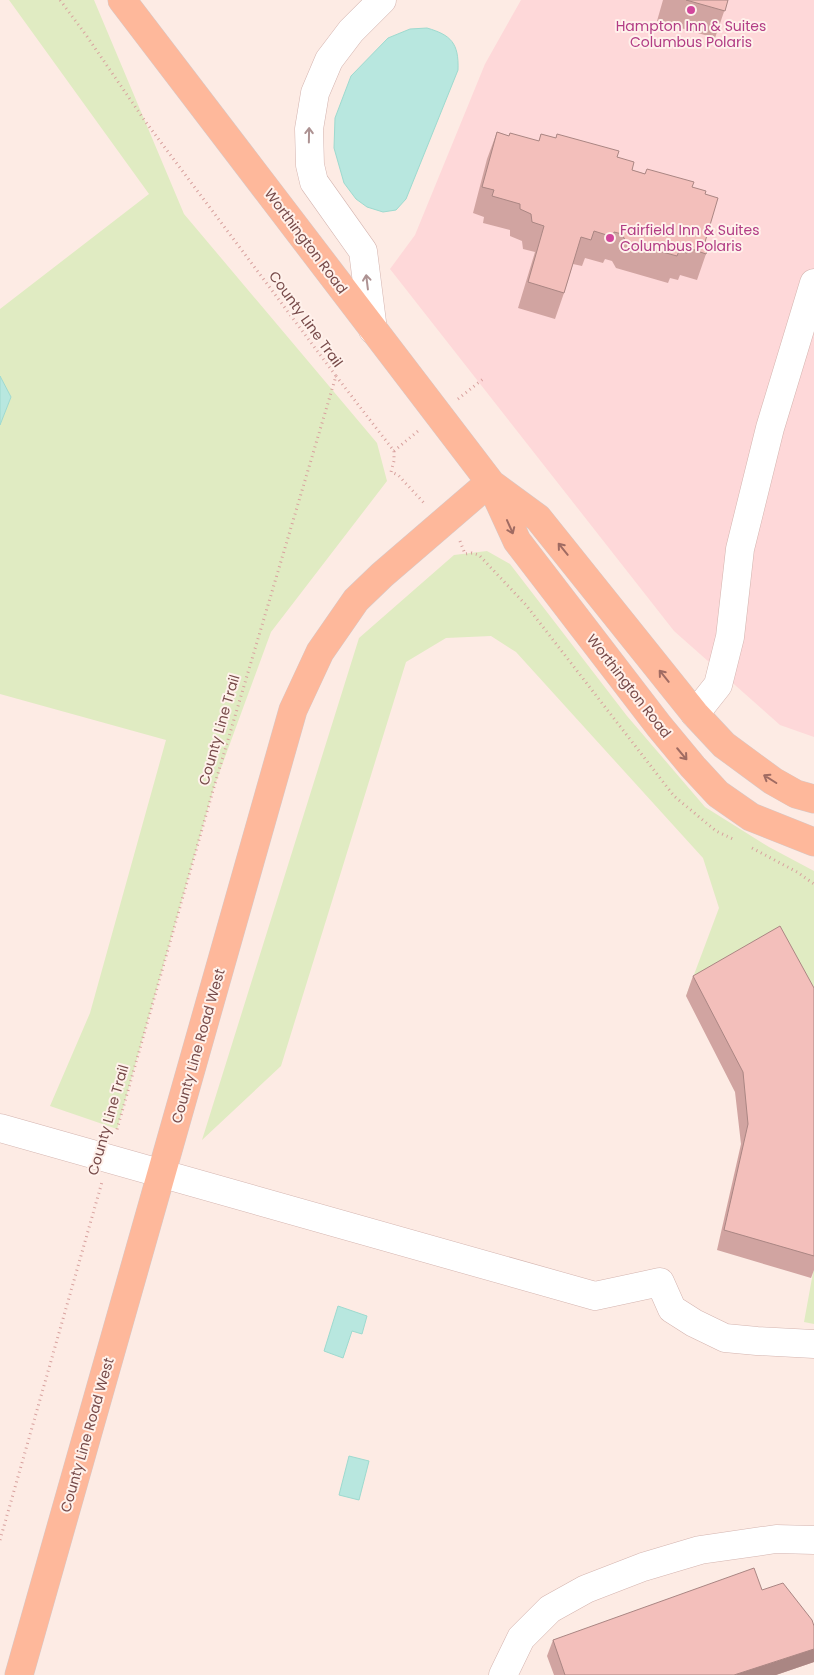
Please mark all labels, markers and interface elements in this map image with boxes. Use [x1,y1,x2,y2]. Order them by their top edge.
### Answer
marker: Hampton Inn & Suites Columbus Polaris [685,4,697,16]
place label: Hampton Inn & Suites Columbus Polaris [616,16,766,52]
one-way arrow [304,128,313,144]
street label: Worthington Road [260,184,352,298]
place label: Fairfield Inn & Suites Columbus Polaris [620,220,759,256]
marker: Fairfield Inn & Suites Columbus Polaris [604,232,616,244]
street label: County Line Trail [264,267,348,371]
one-way arrow [362,274,372,290]
one-way arrow [506,519,516,534]
one-way arrow [557,543,568,556]
street label: Worthington Road [582,630,676,742]
one-way arrow [659,670,670,683]
street label: County Line Trail [194,672,244,788]
one-way arrow [676,747,687,760]
one-way arrow [764,773,778,783]
street label: County Line Road West [166,966,230,1126]
street label: County Line Trail [83,1062,133,1178]
street label: County Line Road West [55,1355,119,1515]

